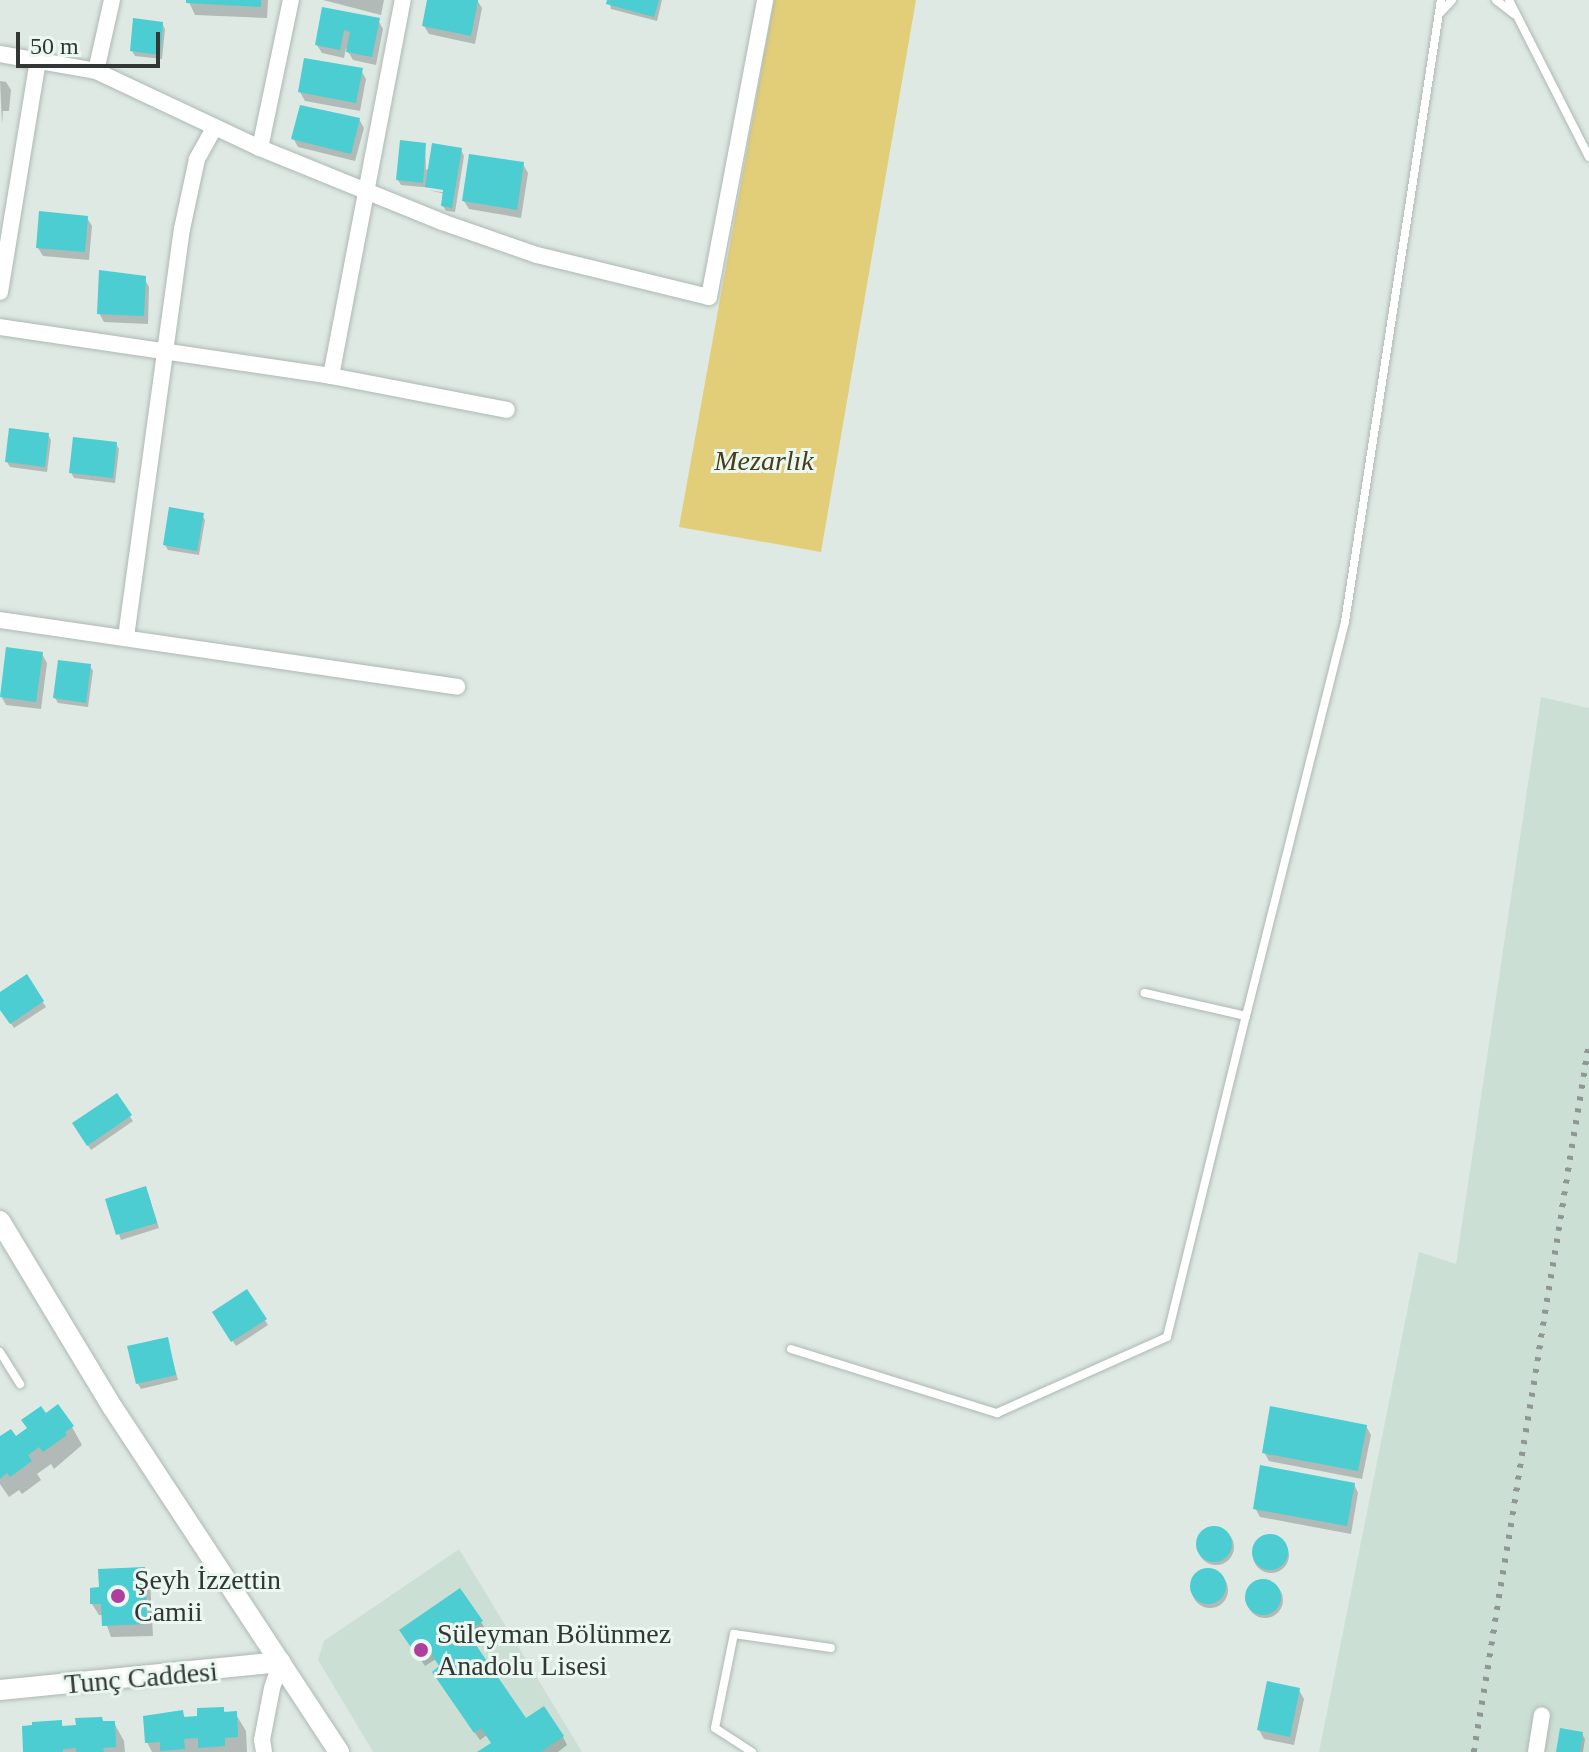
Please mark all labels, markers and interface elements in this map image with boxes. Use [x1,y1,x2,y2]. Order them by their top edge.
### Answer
scale bar [20,16,164,66]
text: 50 m [30,33,79,59]
park label: Mezarlık [714,444,814,478]
place label: Şeyh İzzettin Camii [134,1563,281,1629]
marker: Şeyh İzzettin Camii [109,1587,127,1605]
place label: Süleyman Bölünmez Anadolu Lisesi [437,1617,671,1683]
marker: Süleyman Bölünmez Anadolu Lisesi [412,1641,430,1659]
street label: Tunç Caddesi [63,1655,219,1701]

